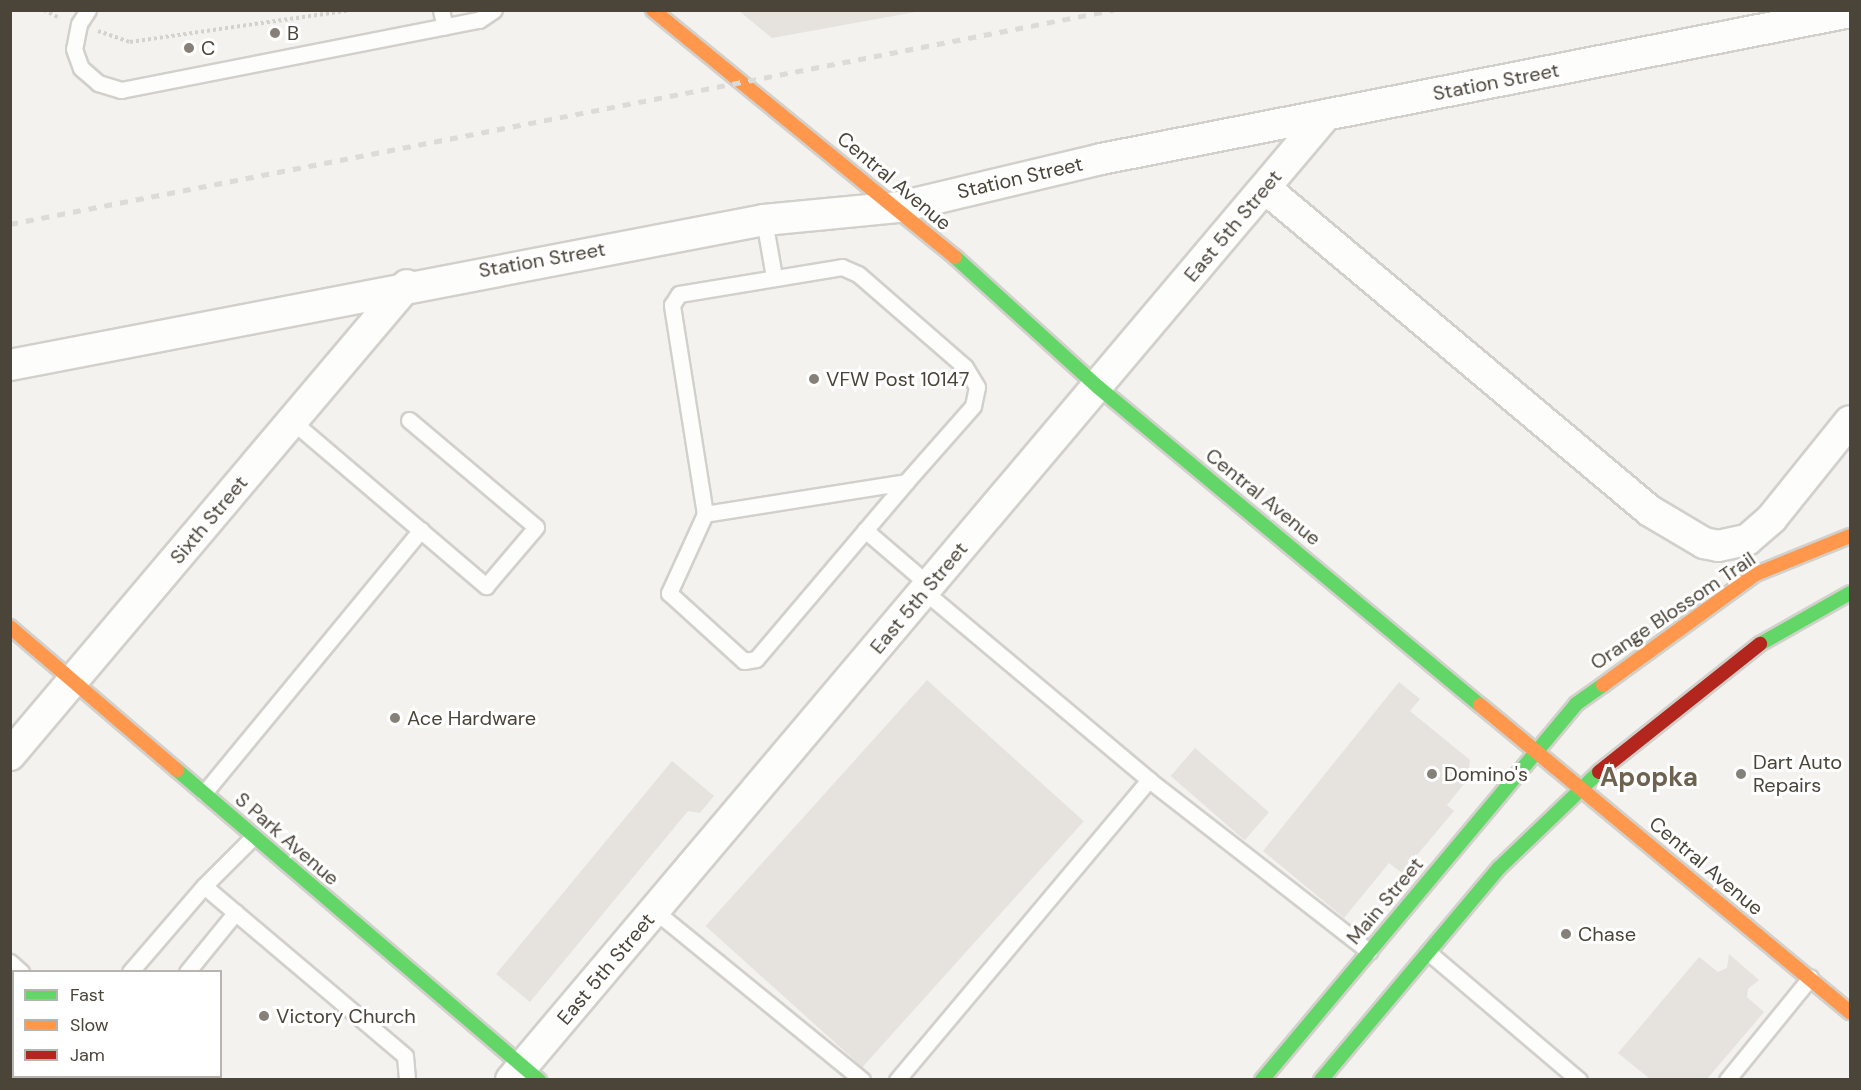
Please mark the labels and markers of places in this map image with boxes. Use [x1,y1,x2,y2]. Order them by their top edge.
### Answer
place label: B [287,21,299,45]
marker: B [268,26,282,40]
place label: C [201,36,215,60]
marker: C [182,41,196,55]
place label: VFW Post 10147 [826,367,969,391]
marker: VFW Post 10147 [807,372,821,386]
place label: Ace Hardware [407,706,536,730]
marker: Ace Hardware [388,711,402,725]
place label: Dart Auto Repairs [1753,750,1842,797]
place label: Domino's [1444,762,1528,786]
marker: Domino's [1425,767,1439,781]
marker: Dart Auto Repairs [1734,767,1748,781]
place label: Chase [1578,922,1636,946]
marker: Chase [1559,927,1573,941]
place label: Victory Church [276,1004,416,1028]
marker: Victory Church [257,1009,271,1023]

